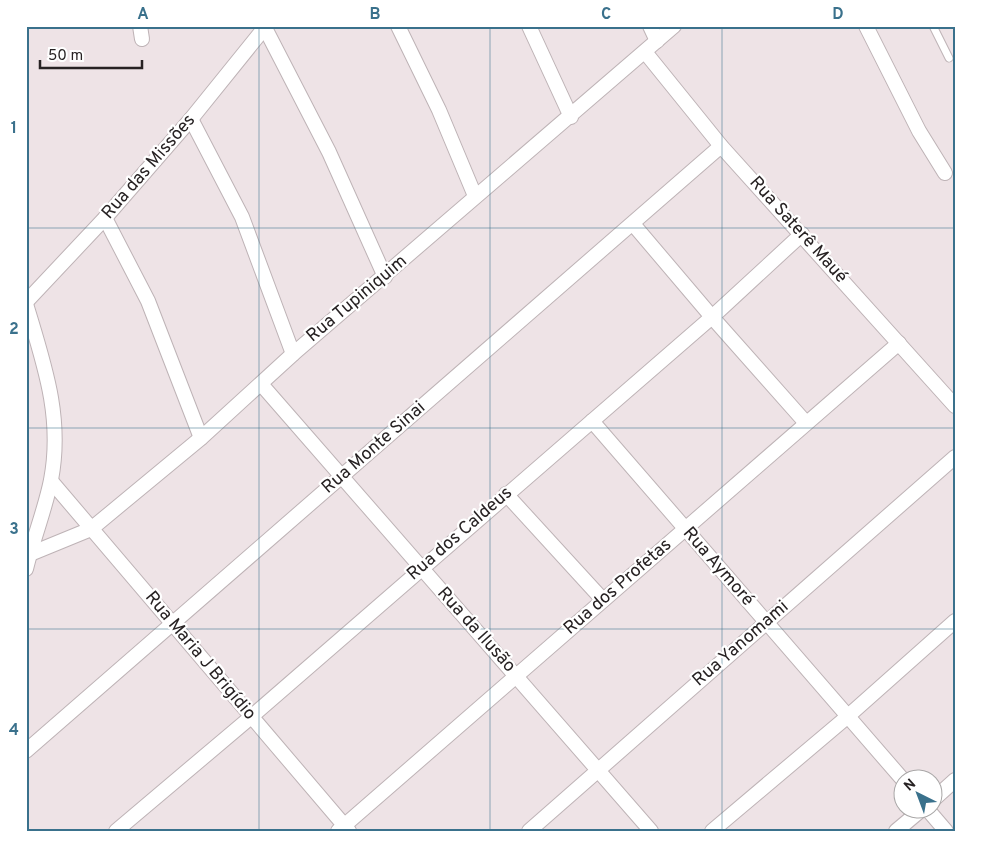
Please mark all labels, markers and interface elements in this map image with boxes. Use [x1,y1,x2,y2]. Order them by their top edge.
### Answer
text: A [137,5,149,25]
text: B [369,5,381,25]
text: C [601,5,611,25]
text: D [832,5,844,25]
scale bar [40,38,142,70]
text: 50 m [48,47,83,66]
street label: Rua das Missões [97,110,201,224]
text: 1 [11,119,17,139]
street label: Rua Saterê Maué [744,172,852,288]
street label: Rua Tupiniquim [302,250,412,348]
text: 2 [9,320,19,340]
street label: Rua Monte Sinai [317,397,431,499]
street label: Rua dos Caldeus [402,482,518,586]
text: 3 [9,520,19,540]
street label: Rua Aymoré [677,523,759,611]
street label: Rua dos Profetas [559,534,677,640]
street label: Rua da Ilusão [432,582,520,678]
street label: Rua Maria J Brigídio [139,587,261,725]
street label: Rua Yanomami [688,596,794,692]
text: 4 [9,721,19,741]
north arrow [894,770,944,820]
text: N [901,776,920,795]

